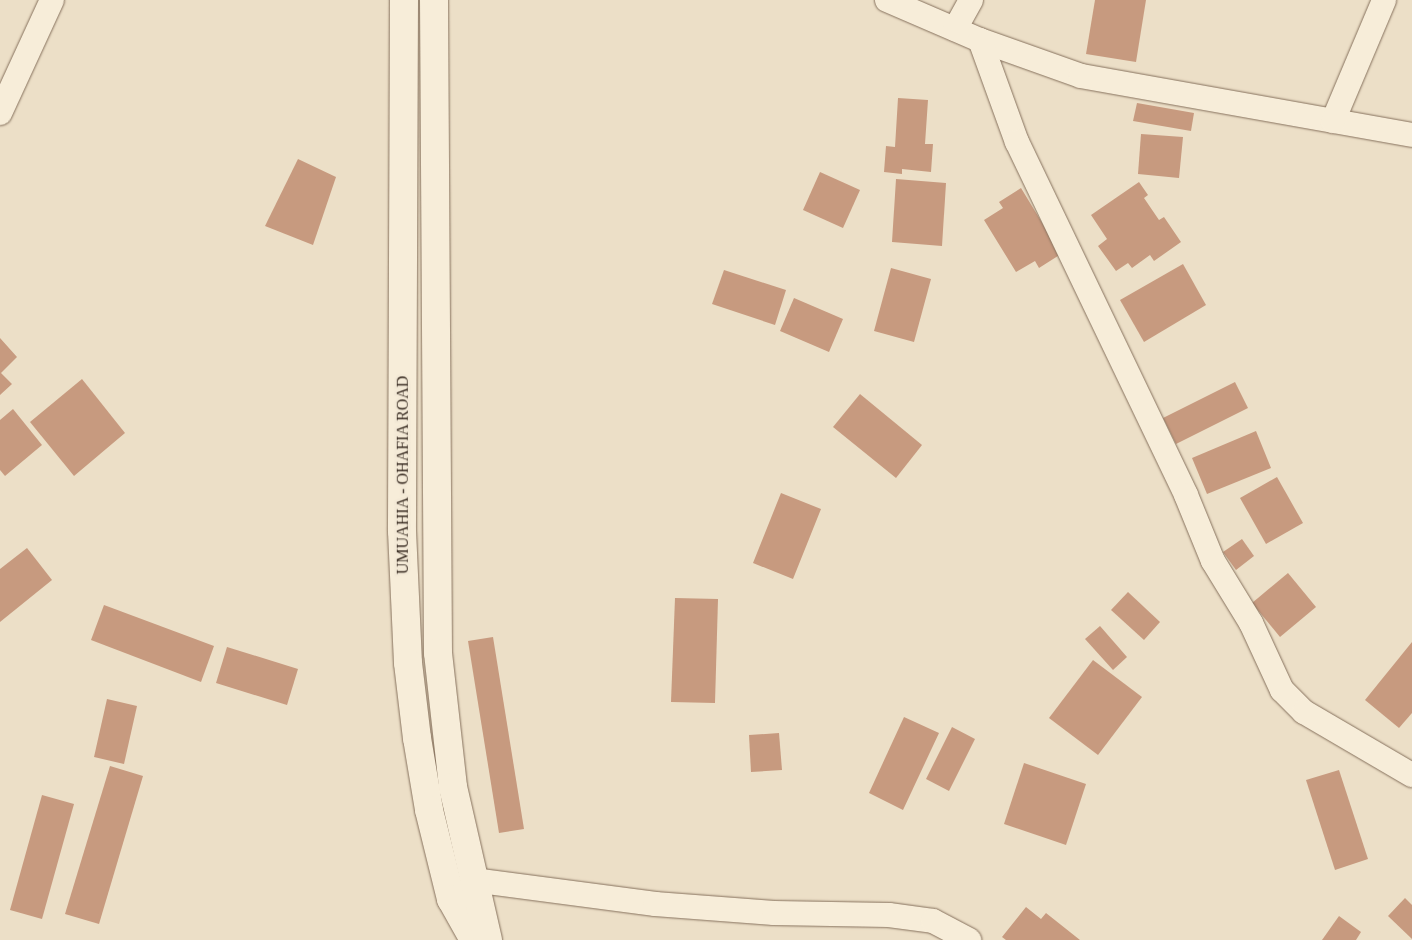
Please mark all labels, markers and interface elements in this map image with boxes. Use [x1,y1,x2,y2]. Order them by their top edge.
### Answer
street label: UMUAHIA - OHAFIA ROAD [393,375,413,575]

